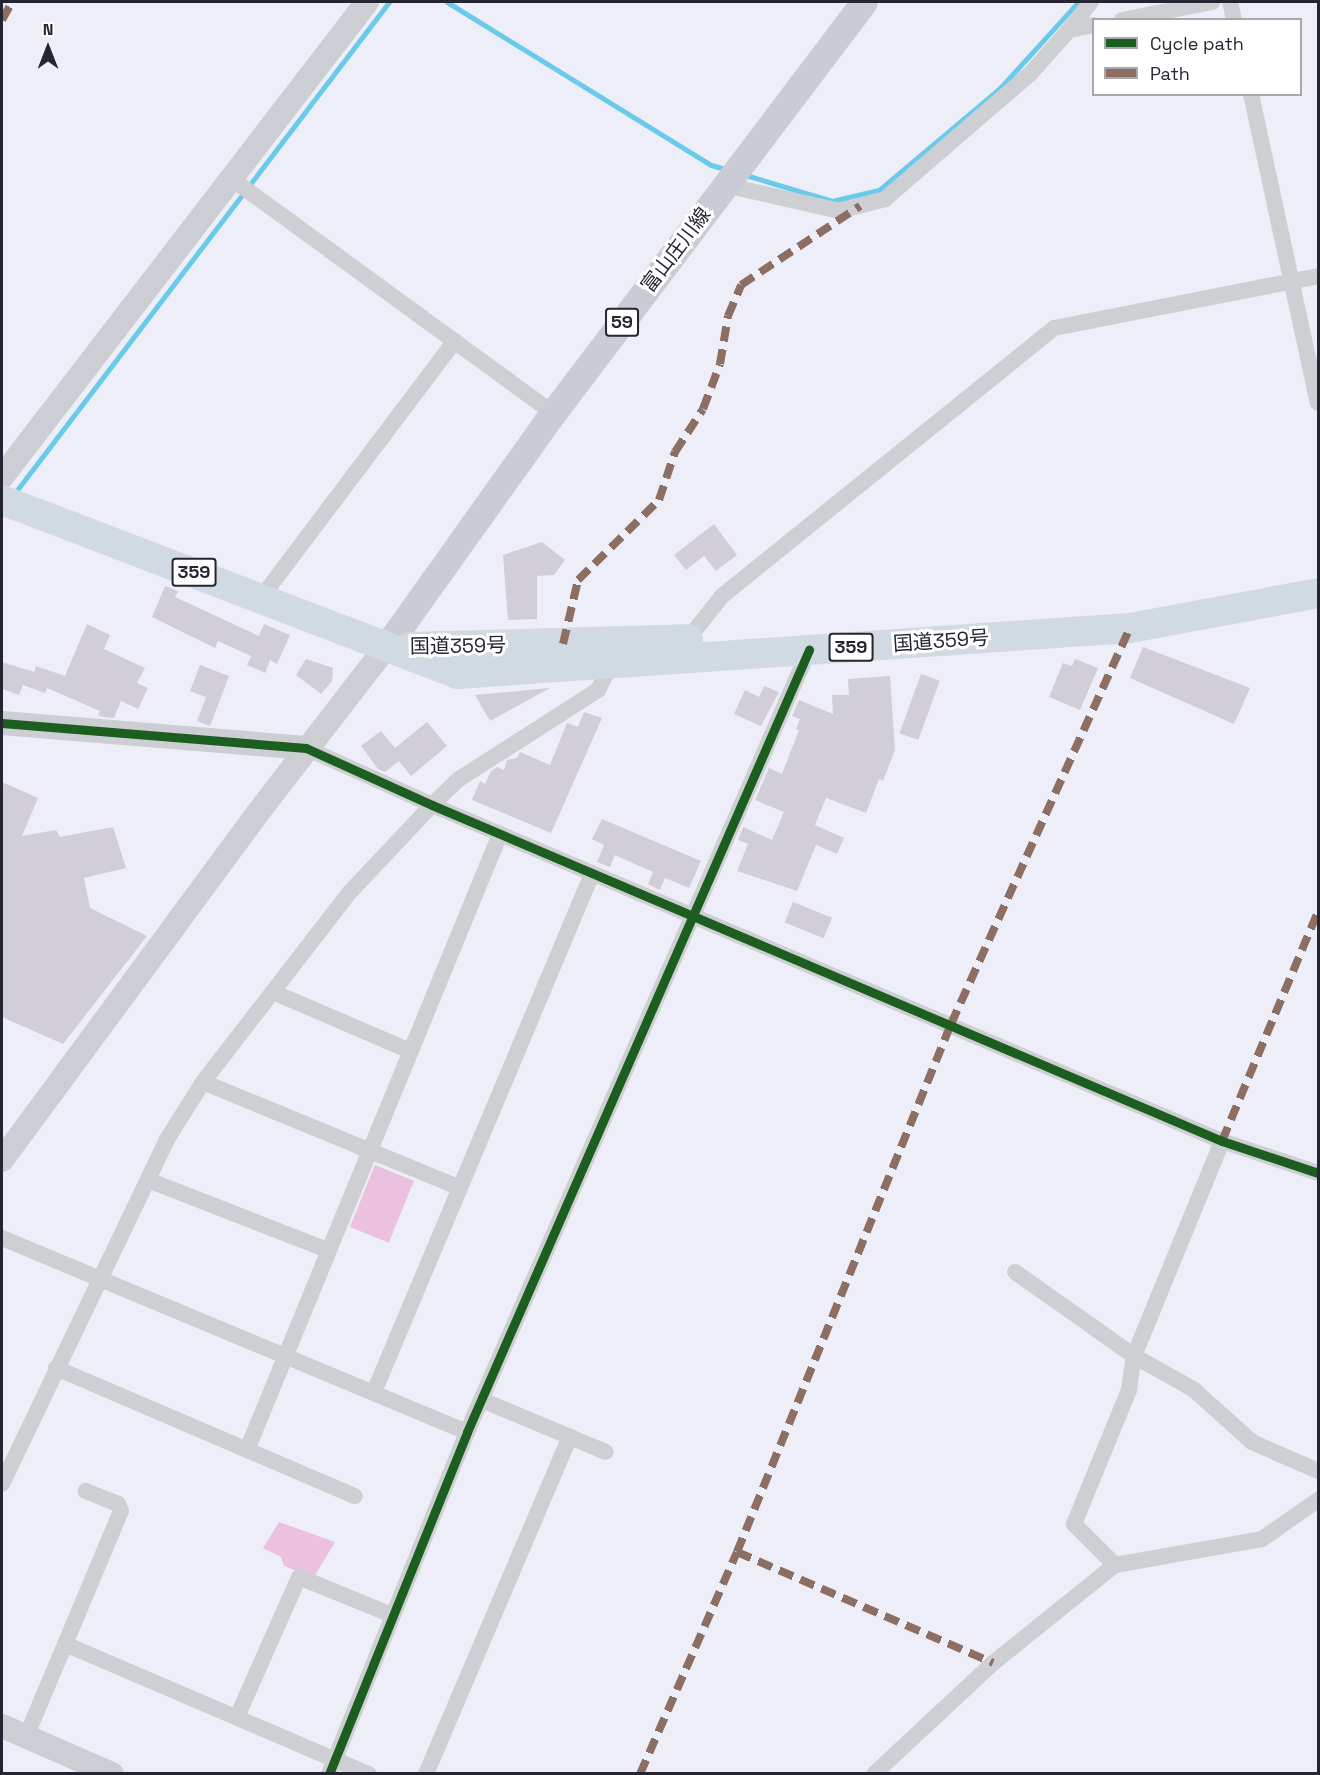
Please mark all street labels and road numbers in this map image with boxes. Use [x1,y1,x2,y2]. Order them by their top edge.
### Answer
street label: 富山庄川線 [636,203,716,297]
road number: 59 [604,307,640,337]
road number: 359 [172,557,216,587]
street label: 国道359号 [892,626,990,656]
road number: 359 [828,632,874,662]
street label: 国道359号 [410,633,506,659]

